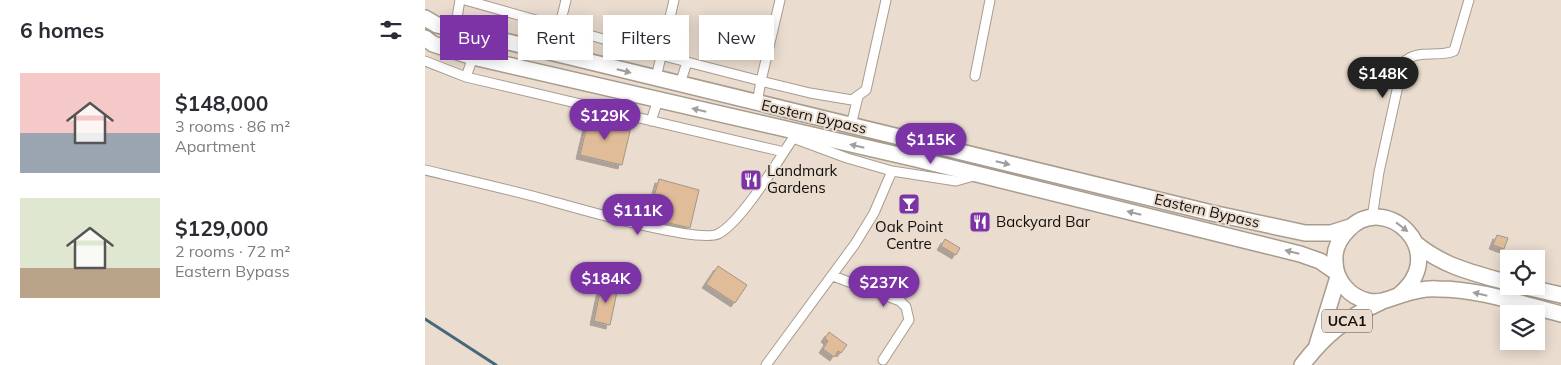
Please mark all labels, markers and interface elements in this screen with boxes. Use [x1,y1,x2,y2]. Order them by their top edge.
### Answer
chip: Buy [440,15,508,60]
chip: Rent [518,15,593,60]
chip: Filters [603,15,689,60]
chip: New [699,15,774,60]
icon: filters [377,16,405,44]
text: 6 homes [20,17,104,43]
pin: $148K [1348,56,1418,99]
text: $148K [1358,63,1408,83]
one-way arrow [617,67,632,75]
text: $148,000 [175,90,268,116]
icon: home [60,93,120,153]
street label: Eastern Bypass [760,95,869,138]
pin: $129K [570,98,640,141]
text: $129K [580,105,630,125]
one-way arrow [692,106,707,114]
text: 3 rooms · 86 m² [175,116,290,136]
pin: $115K [896,122,966,165]
text: $115K [906,129,956,149]
text: Apartment [175,136,256,156]
one-way arrow [850,142,865,150]
one-way arrow [995,159,1011,167]
place label: Landmark Gardens [767,161,838,197]
restaurant icon: Landmark Gardens [739,168,763,192]
street label: Eastern Bypass [1153,189,1262,232]
bar icon: Oak Point Centre [897,192,921,216]
pin: $111K [603,194,673,236]
text: $111K [613,200,663,220]
one-way arrow [1127,209,1142,217]
restaurant icon: Backyard Bar [968,210,992,234]
place label: Backyard Bar [996,212,1090,231]
text: $129,000 [175,215,268,241]
place label: Oak Point Centre [875,217,943,253]
icon: home [60,218,120,278]
one-way arrow [1395,222,1408,233]
text: 2 rooms · 72 m² [175,241,290,261]
one-way arrow [1285,248,1300,256]
map controls [1500,250,1545,350]
button: locate [1500,250,1545,295]
text: Eastern Bypass [175,261,290,281]
pin: $184K [571,262,641,304]
pin: $237K [849,266,919,308]
text: $184K [581,268,631,288]
text: $237K [859,272,909,292]
one-way arrow [1472,290,1487,298]
button: layers [1500,305,1545,350]
road number: UCA1 [1322,310,1372,332]

